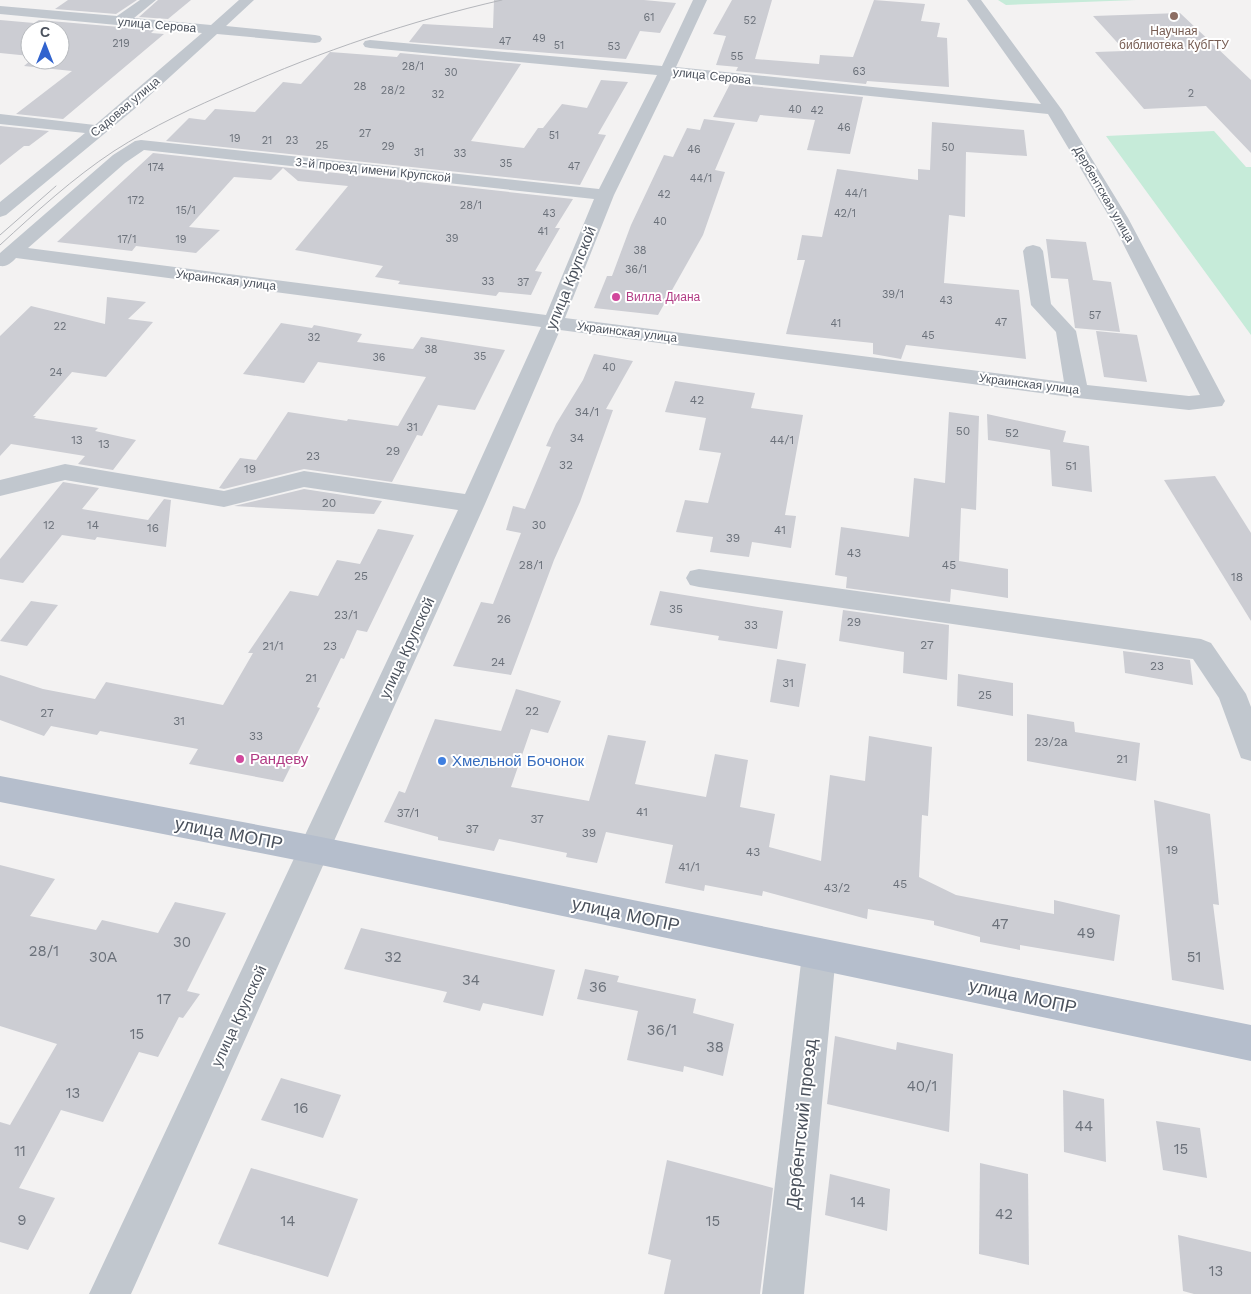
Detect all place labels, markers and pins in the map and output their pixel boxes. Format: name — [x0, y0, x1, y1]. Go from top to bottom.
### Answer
marker: Научная библиотека КубГТУ — [1168, 10, 1180, 22]
place label: Научная библиотека КубГТУ — [1119, 24, 1229, 52]
place label: Вилла Диана — [626, 290, 701, 304]
marker: Вилла Диана — [610, 291, 622, 303]
place label: Рандеву — [250, 750, 309, 768]
place label: Хмельной Бочонок — [452, 752, 584, 770]
marker: Рандеву — [234, 753, 246, 765]
marker: Хмельной Бочонок — [436, 755, 448, 767]

